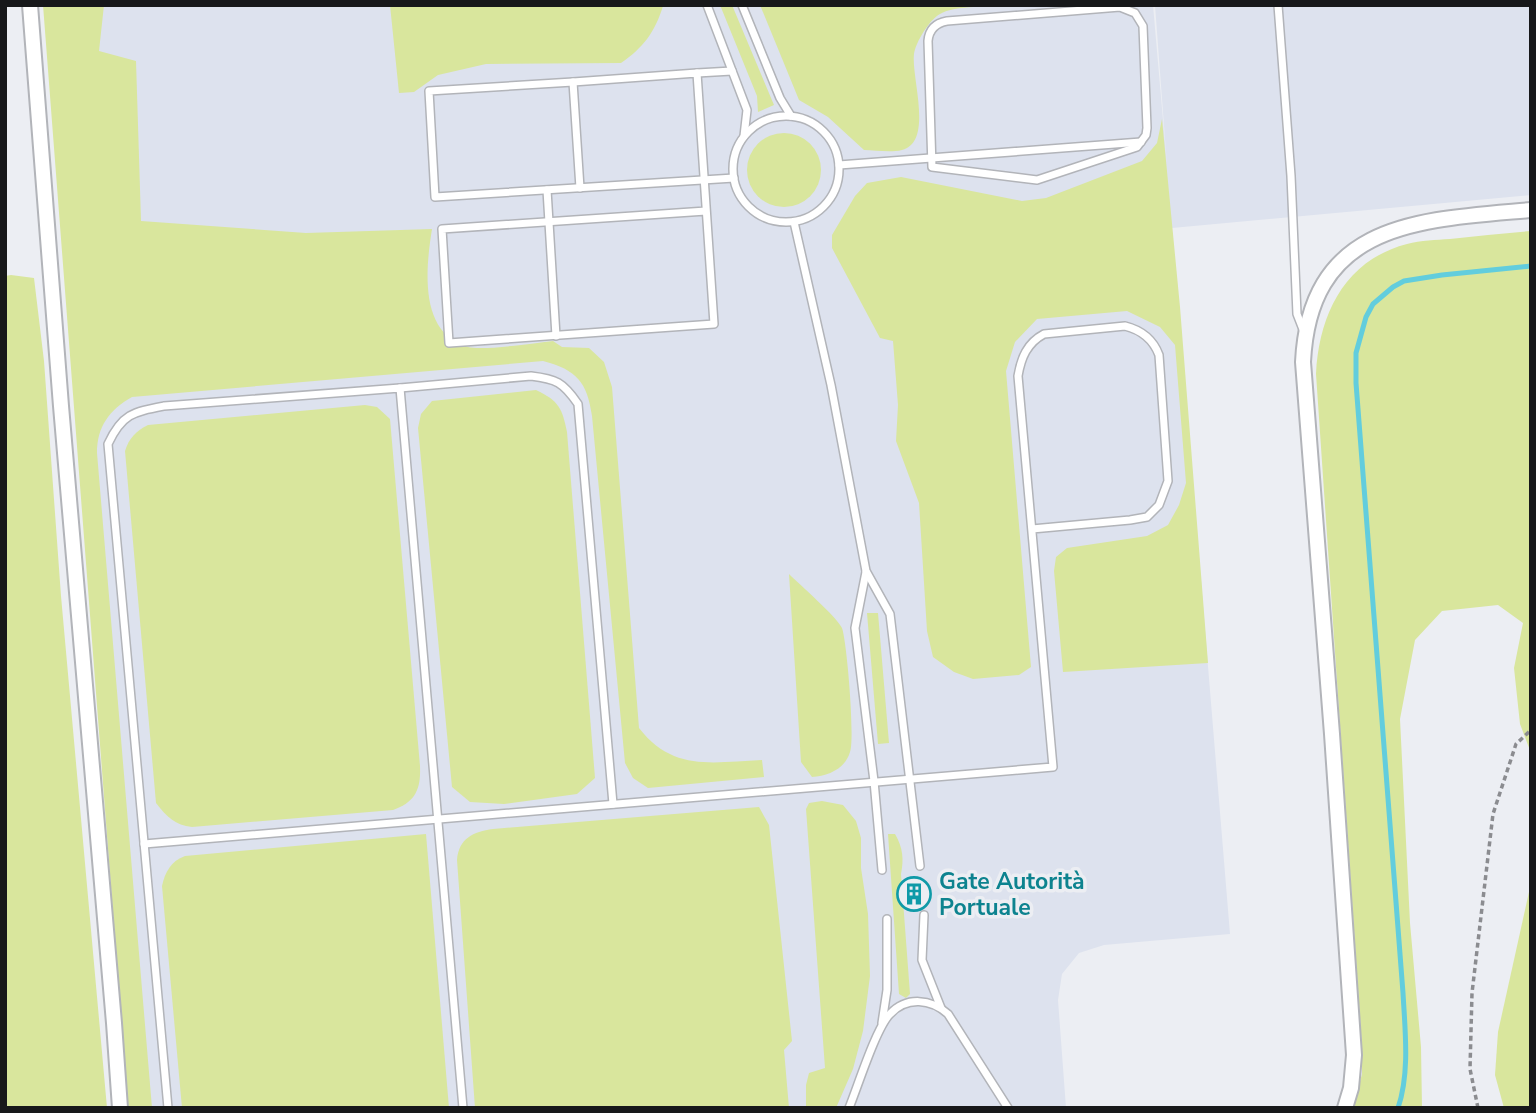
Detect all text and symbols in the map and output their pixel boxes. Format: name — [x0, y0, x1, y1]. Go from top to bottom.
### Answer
place label: Gate Autorità Portuale — [939, 866, 1085, 923]
building icon: Gate Autorità Portuale — [895, 875, 933, 913]

